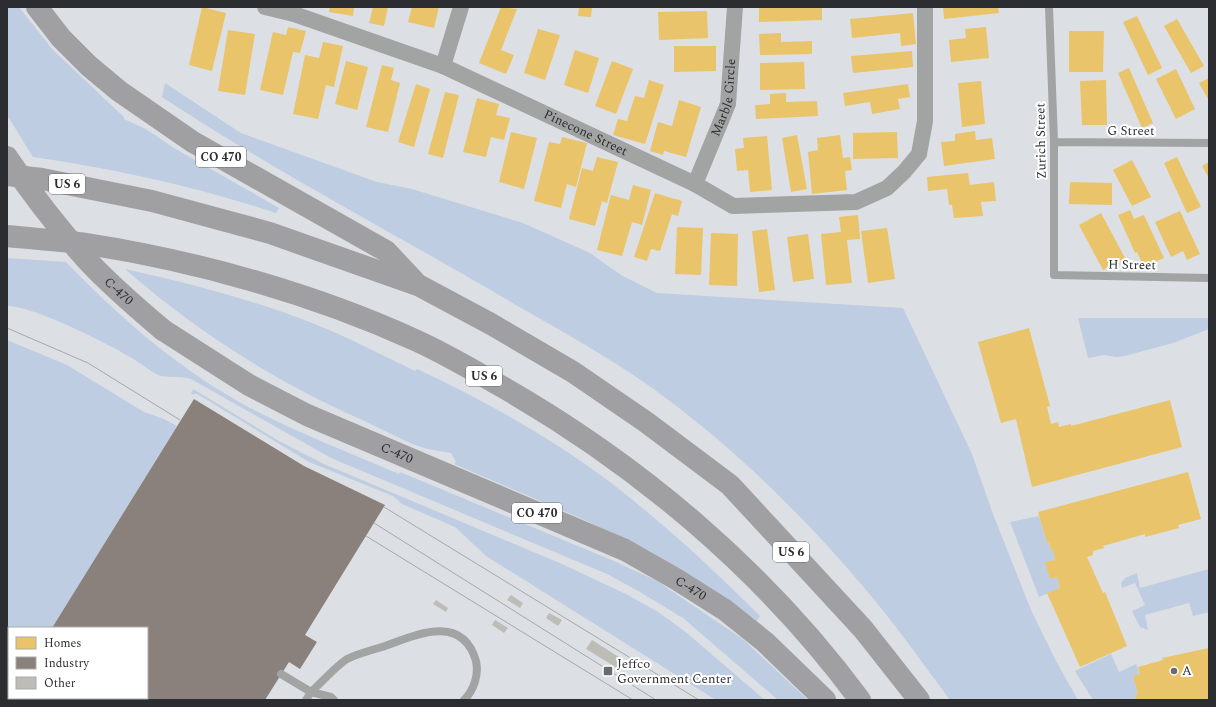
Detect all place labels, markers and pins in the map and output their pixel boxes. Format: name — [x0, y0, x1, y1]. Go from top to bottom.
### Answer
place label: Jeffco Government Center — [617, 654, 732, 689]
place label: A — [1182, 661, 1192, 681]
marker: Jeffco Government Center — [602, 665, 614, 677]
marker: A — [1169, 666, 1179, 676]

